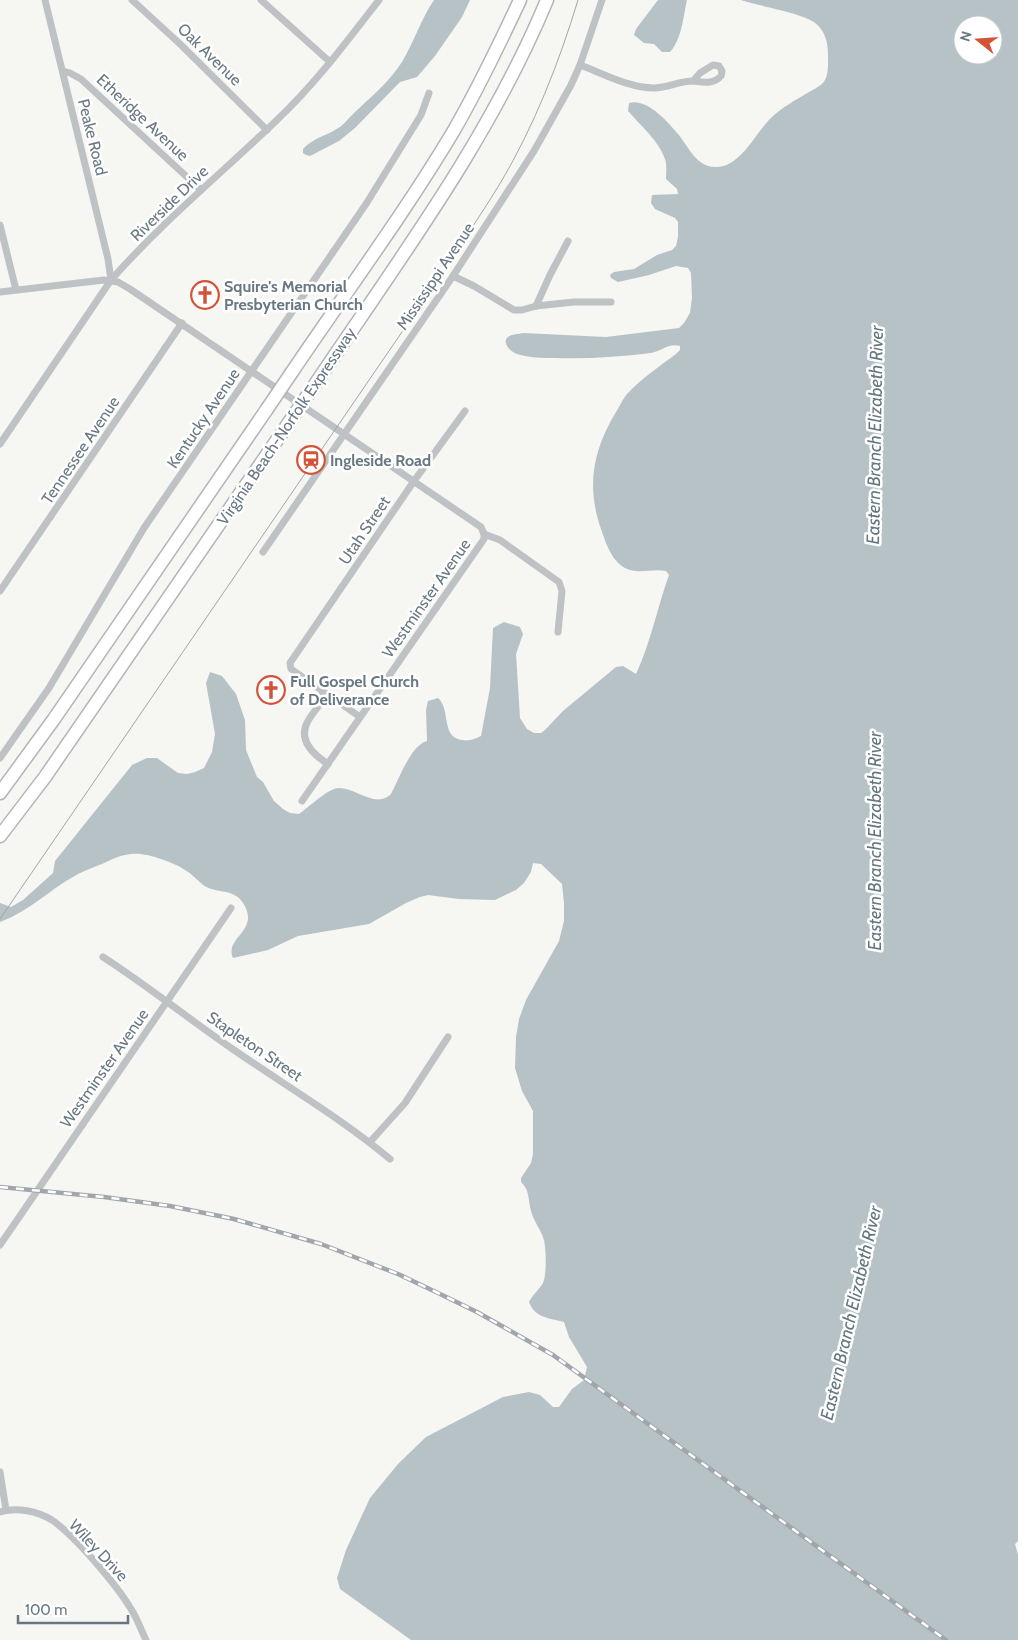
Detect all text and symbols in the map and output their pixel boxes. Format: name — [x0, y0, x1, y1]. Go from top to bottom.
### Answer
north arrow — [953, 15, 1003, 65]
street label: Oak Avenue — [174, 19, 246, 89]
text: N — [956, 29, 976, 44]
street label: Etheridge Avenue — [93, 70, 193, 165]
street label: Peake Road — [74, 97, 111, 177]
street label: Riverside Drive — [127, 162, 212, 245]
street label: Mississippi Avenue — [393, 219, 478, 333]
place label: Squire's Memorial Presbyterian Church — [224, 277, 363, 314]
church icon: Squire's Memorial Presbyterian Church — [190, 280, 220, 310]
street label: Virginia Beach-Norfolk Expressway — [213, 324, 360, 529]
water label: Eastern Branch Elizabeth River — [862, 324, 888, 545]
street label: Kentucky Avenue — [163, 365, 244, 472]
street label: Tennessee Avenue — [37, 393, 123, 508]
station icon: Ingleside Road — [296, 445, 326, 475]
place label: Ingleside Road — [330, 451, 431, 470]
street label: Utah Street — [335, 492, 394, 568]
street label: Westminster Avenue — [378, 535, 475, 661]
place label: Full Gospel Church of Deliverance — [290, 672, 419, 709]
church icon: Full Gospel Church of Deliverance — [256, 675, 286, 705]
water label: Eastern Branch Elizabeth River — [864, 730, 886, 951]
street label: Westminster Avenue — [56, 1005, 153, 1131]
street label: Stapleton Street — [203, 1008, 306, 1086]
water label: Eastern Branch Elizabeth River — [816, 1202, 887, 1422]
street label: Wiley Drive — [65, 1515, 132, 1585]
scale bar — [18, 1592, 128, 1624]
text: 100 m — [25, 1601, 67, 1619]

